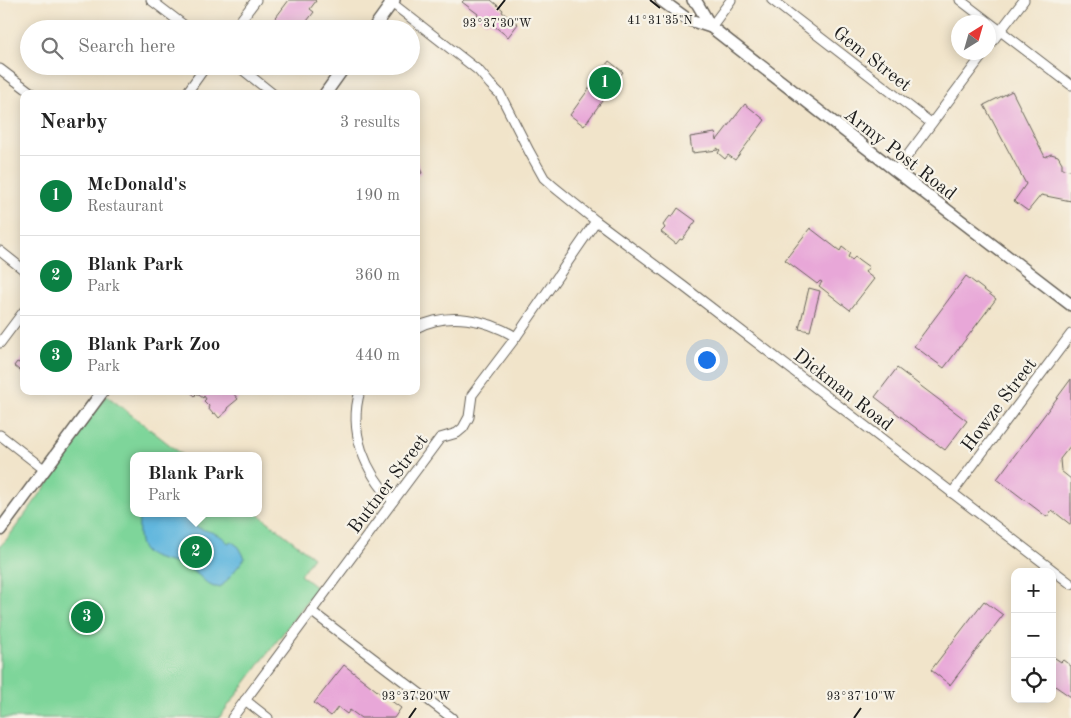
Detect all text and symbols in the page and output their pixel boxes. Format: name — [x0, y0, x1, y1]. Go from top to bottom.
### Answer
text: 41°31'35"N — [627, 14, 693, 27]
north arrow — [951, 15, 996, 60]
text: 93°37'30"W — [462, 18, 532, 30]
search box — [20, 20, 420, 75]
street label: Gem Street — [829, 24, 914, 96]
icon: search — [38, 34, 66, 62]
text: Search here — [78, 38, 175, 57]
pin: 1 — [589, 64, 621, 102]
street label: Army Post Road — [840, 105, 959, 205]
text: Nearby — [40, 112, 108, 133]
text: 3 results — [340, 115, 400, 131]
text: McDonald's — [87, 176, 186, 195]
text: 1 — [51, 188, 61, 204]
text: 190 m — [355, 188, 400, 204]
text: Restaurant — [87, 199, 164, 215]
text: Blank Park — [87, 256, 184, 275]
text: 2 — [51, 268, 61, 284]
text: 360 m — [355, 268, 400, 284]
text: Park — [87, 279, 120, 295]
text: Blank Park Zoo — [87, 336, 220, 355]
street label: Dickman Road — [789, 346, 896, 436]
your location — [694, 347, 720, 373]
text: 3 — [51, 348, 61, 364]
text: 440 m — [355, 348, 400, 364]
street label: Howze Street — [959, 355, 1041, 456]
text: Park — [87, 359, 120, 375]
street label: Buttner Street — [346, 431, 432, 538]
popup — [130, 452, 262, 517]
text: Blank Park — [148, 465, 244, 484]
text: Park — [148, 488, 181, 504]
pin: 2 — [180, 533, 212, 571]
map controls — [1011, 568, 1056, 703]
button: + — [1011, 568, 1056, 613]
pin: 3 — [71, 598, 103, 636]
button: − — [1011, 613, 1056, 658]
button: locate — [1011, 658, 1056, 703]
text: 93°37'20"W — [381, 691, 451, 703]
text: 93°37'10"W — [826, 691, 896, 703]

